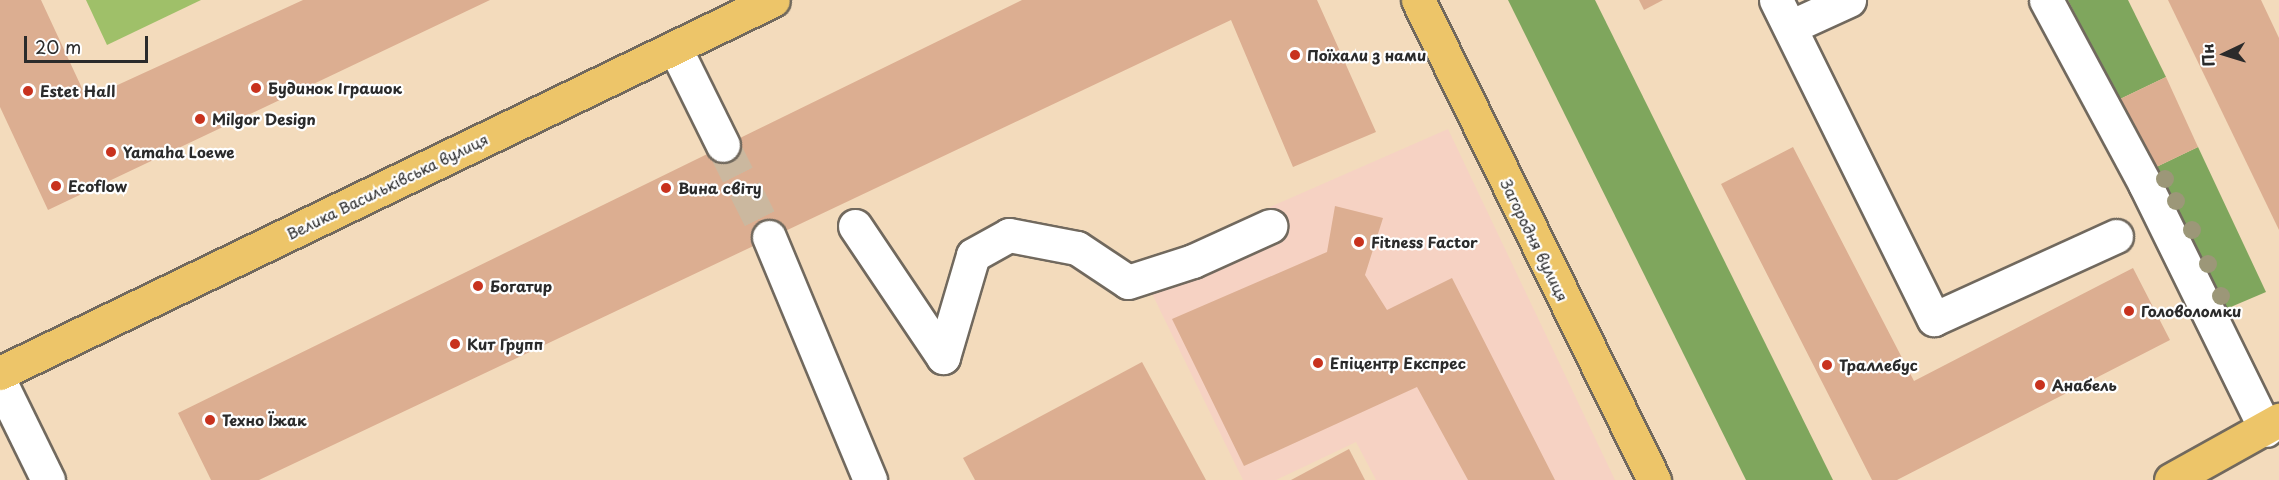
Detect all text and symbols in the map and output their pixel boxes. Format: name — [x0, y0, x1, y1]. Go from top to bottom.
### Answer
scale bar — [27, 24, 152, 62]
north arrow — [2195, 24, 2255, 84]
text: 20 m — [35, 33, 81, 60]
text: Пн — [2194, 43, 2220, 68]
place label: Поїхали з нами — [1307, 46, 1427, 64]
marker: Поїхали з нами — [1288, 48, 1302, 62]
place label: Будинок Iграшок — [268, 79, 402, 97]
marker: Будинок Iграшок — [249, 81, 263, 95]
place label: Estet Hall — [40, 82, 115, 100]
marker: Estet Hall — [21, 84, 35, 98]
place label: Milgor Design — [212, 110, 316, 128]
marker: Milgor Design — [193, 112, 207, 126]
street label: Велика Васильківська вулиця — [283, 129, 491, 243]
place label: Yamaha Loewe — [123, 143, 235, 161]
marker: Yamaha Loewe — [104, 145, 118, 159]
street label: Загородня вулиця — [1498, 176, 1572, 304]
place label: Ecoflow — [68, 177, 127, 195]
marker: Ecoflow — [49, 179, 63, 193]
place label: Вина світу — [678, 179, 762, 197]
marker: Вина світу — [659, 181, 673, 195]
place label: Fitness Factor — [1371, 233, 1478, 251]
marker: Fitness Factor — [1352, 235, 1366, 249]
place label: Богатир — [490, 277, 552, 295]
marker: Богатир — [471, 279, 485, 293]
place label: Головоломки — [2141, 302, 2241, 320]
marker: Головоломки — [2122, 304, 2136, 318]
place label: Кит Групп — [467, 335, 544, 353]
marker: Кит Групп — [448, 337, 462, 351]
place label: Епіцентр Експрес — [1330, 354, 1467, 372]
marker: Епіцентр Експрес — [1311, 356, 1325, 370]
place label: Траллебус — [1839, 356, 1918, 374]
marker: Траллебус — [1820, 358, 1834, 372]
place label: Анабель — [2052, 376, 2117, 394]
marker: Анабель — [2033, 378, 2047, 392]
place label: Техно Їжак — [222, 411, 307, 429]
marker: Техно Їжак — [203, 413, 217, 427]

